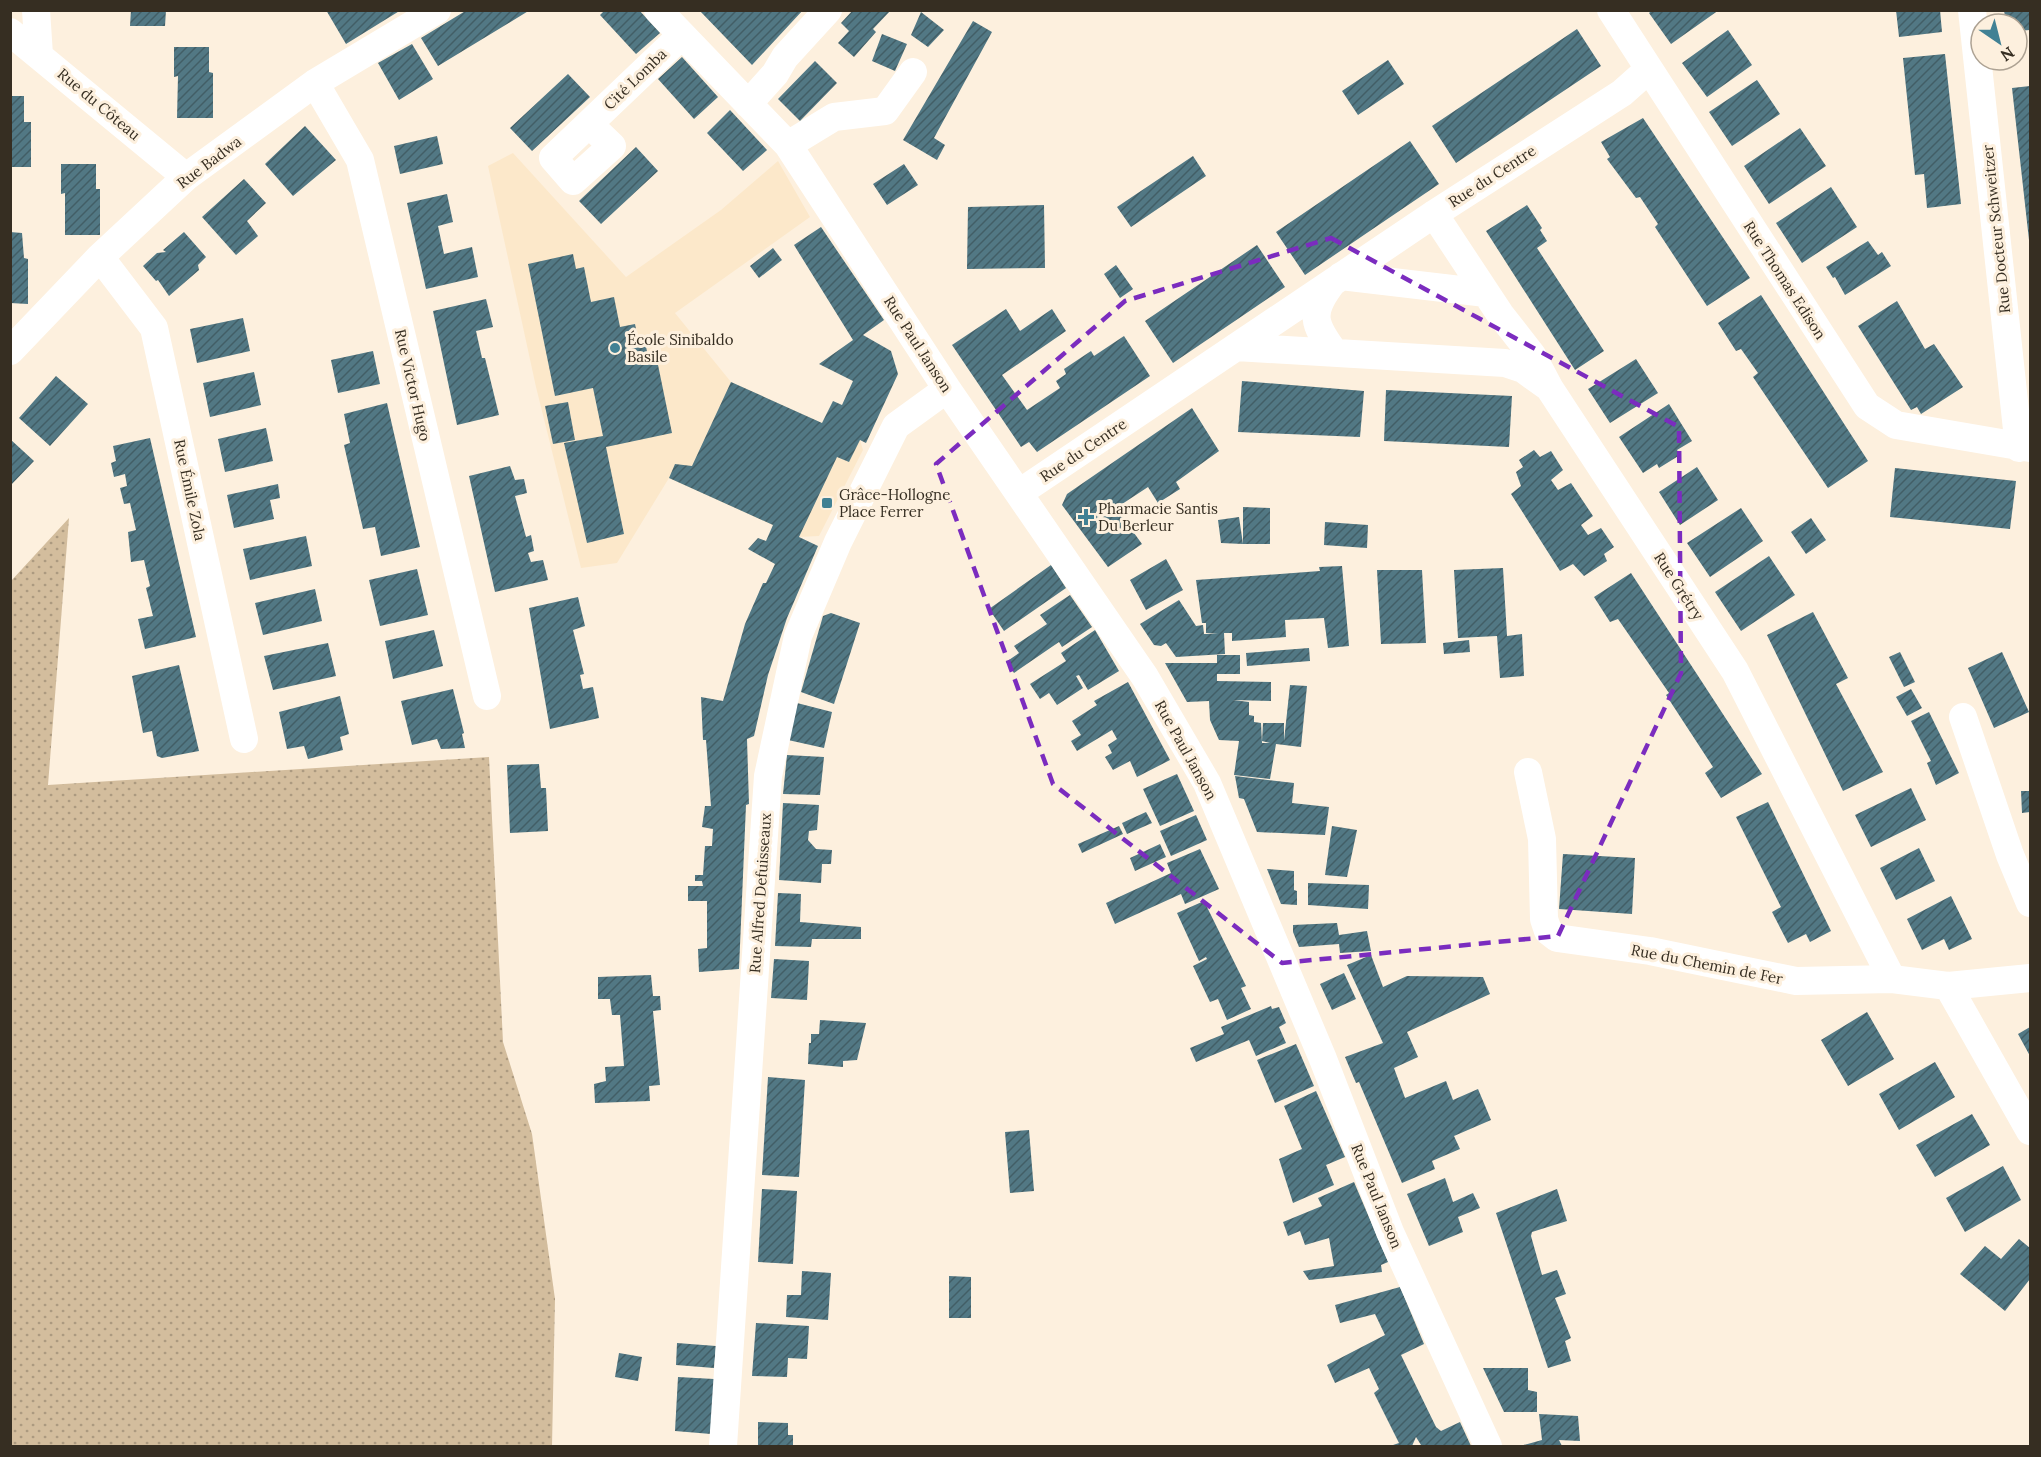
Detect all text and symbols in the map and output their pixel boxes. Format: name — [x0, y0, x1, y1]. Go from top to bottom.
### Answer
north arrow — [1969, 12, 2029, 72]
text: N — [1997, 43, 2018, 66]
street label: Cité Lomba — [600, 44, 671, 114]
street label: Rue du Côteau — [54, 64, 144, 144]
street label: Rue Badwa — [173, 131, 245, 192]
street label: Rue du Centre — [1445, 141, 1539, 211]
street label: Rue Docteur Schweitzer — [1978, 143, 2014, 314]
street label: Rue Thomas Edison — [1740, 217, 1830, 343]
street label: Rue Paul Janson — [880, 292, 956, 396]
street label: Rue Victor Hugo — [391, 327, 435, 443]
place label: École Sinibaldo Basile — [627, 330, 734, 366]
marker: École Sinibaldo Basile — [608, 341, 622, 355]
street label: Rue du Centre — [1036, 414, 1130, 486]
street label: Rue Émile Zola — [170, 437, 210, 543]
place label: Grâce-Hollogne Place Ferrer — [839, 485, 950, 521]
marker: Grâce-Hollogne Place Ferrer — [820, 496, 834, 510]
place label: Pharmacie Santis Du Berleur — [1098, 499, 1218, 535]
marker: Pharmacie Santis Du Berleur — [1079, 510, 1093, 524]
street label: Rue Grétry — [1650, 549, 1708, 623]
street label: Rue Paul Janson — [1151, 697, 1221, 803]
street label: Rue Alfred Defuisseaux — [745, 812, 775, 974]
street label: Rue du Chemin de Fer — [1629, 940, 1785, 988]
street label: Rue Paul Janson — [1347, 1141, 1407, 1251]

